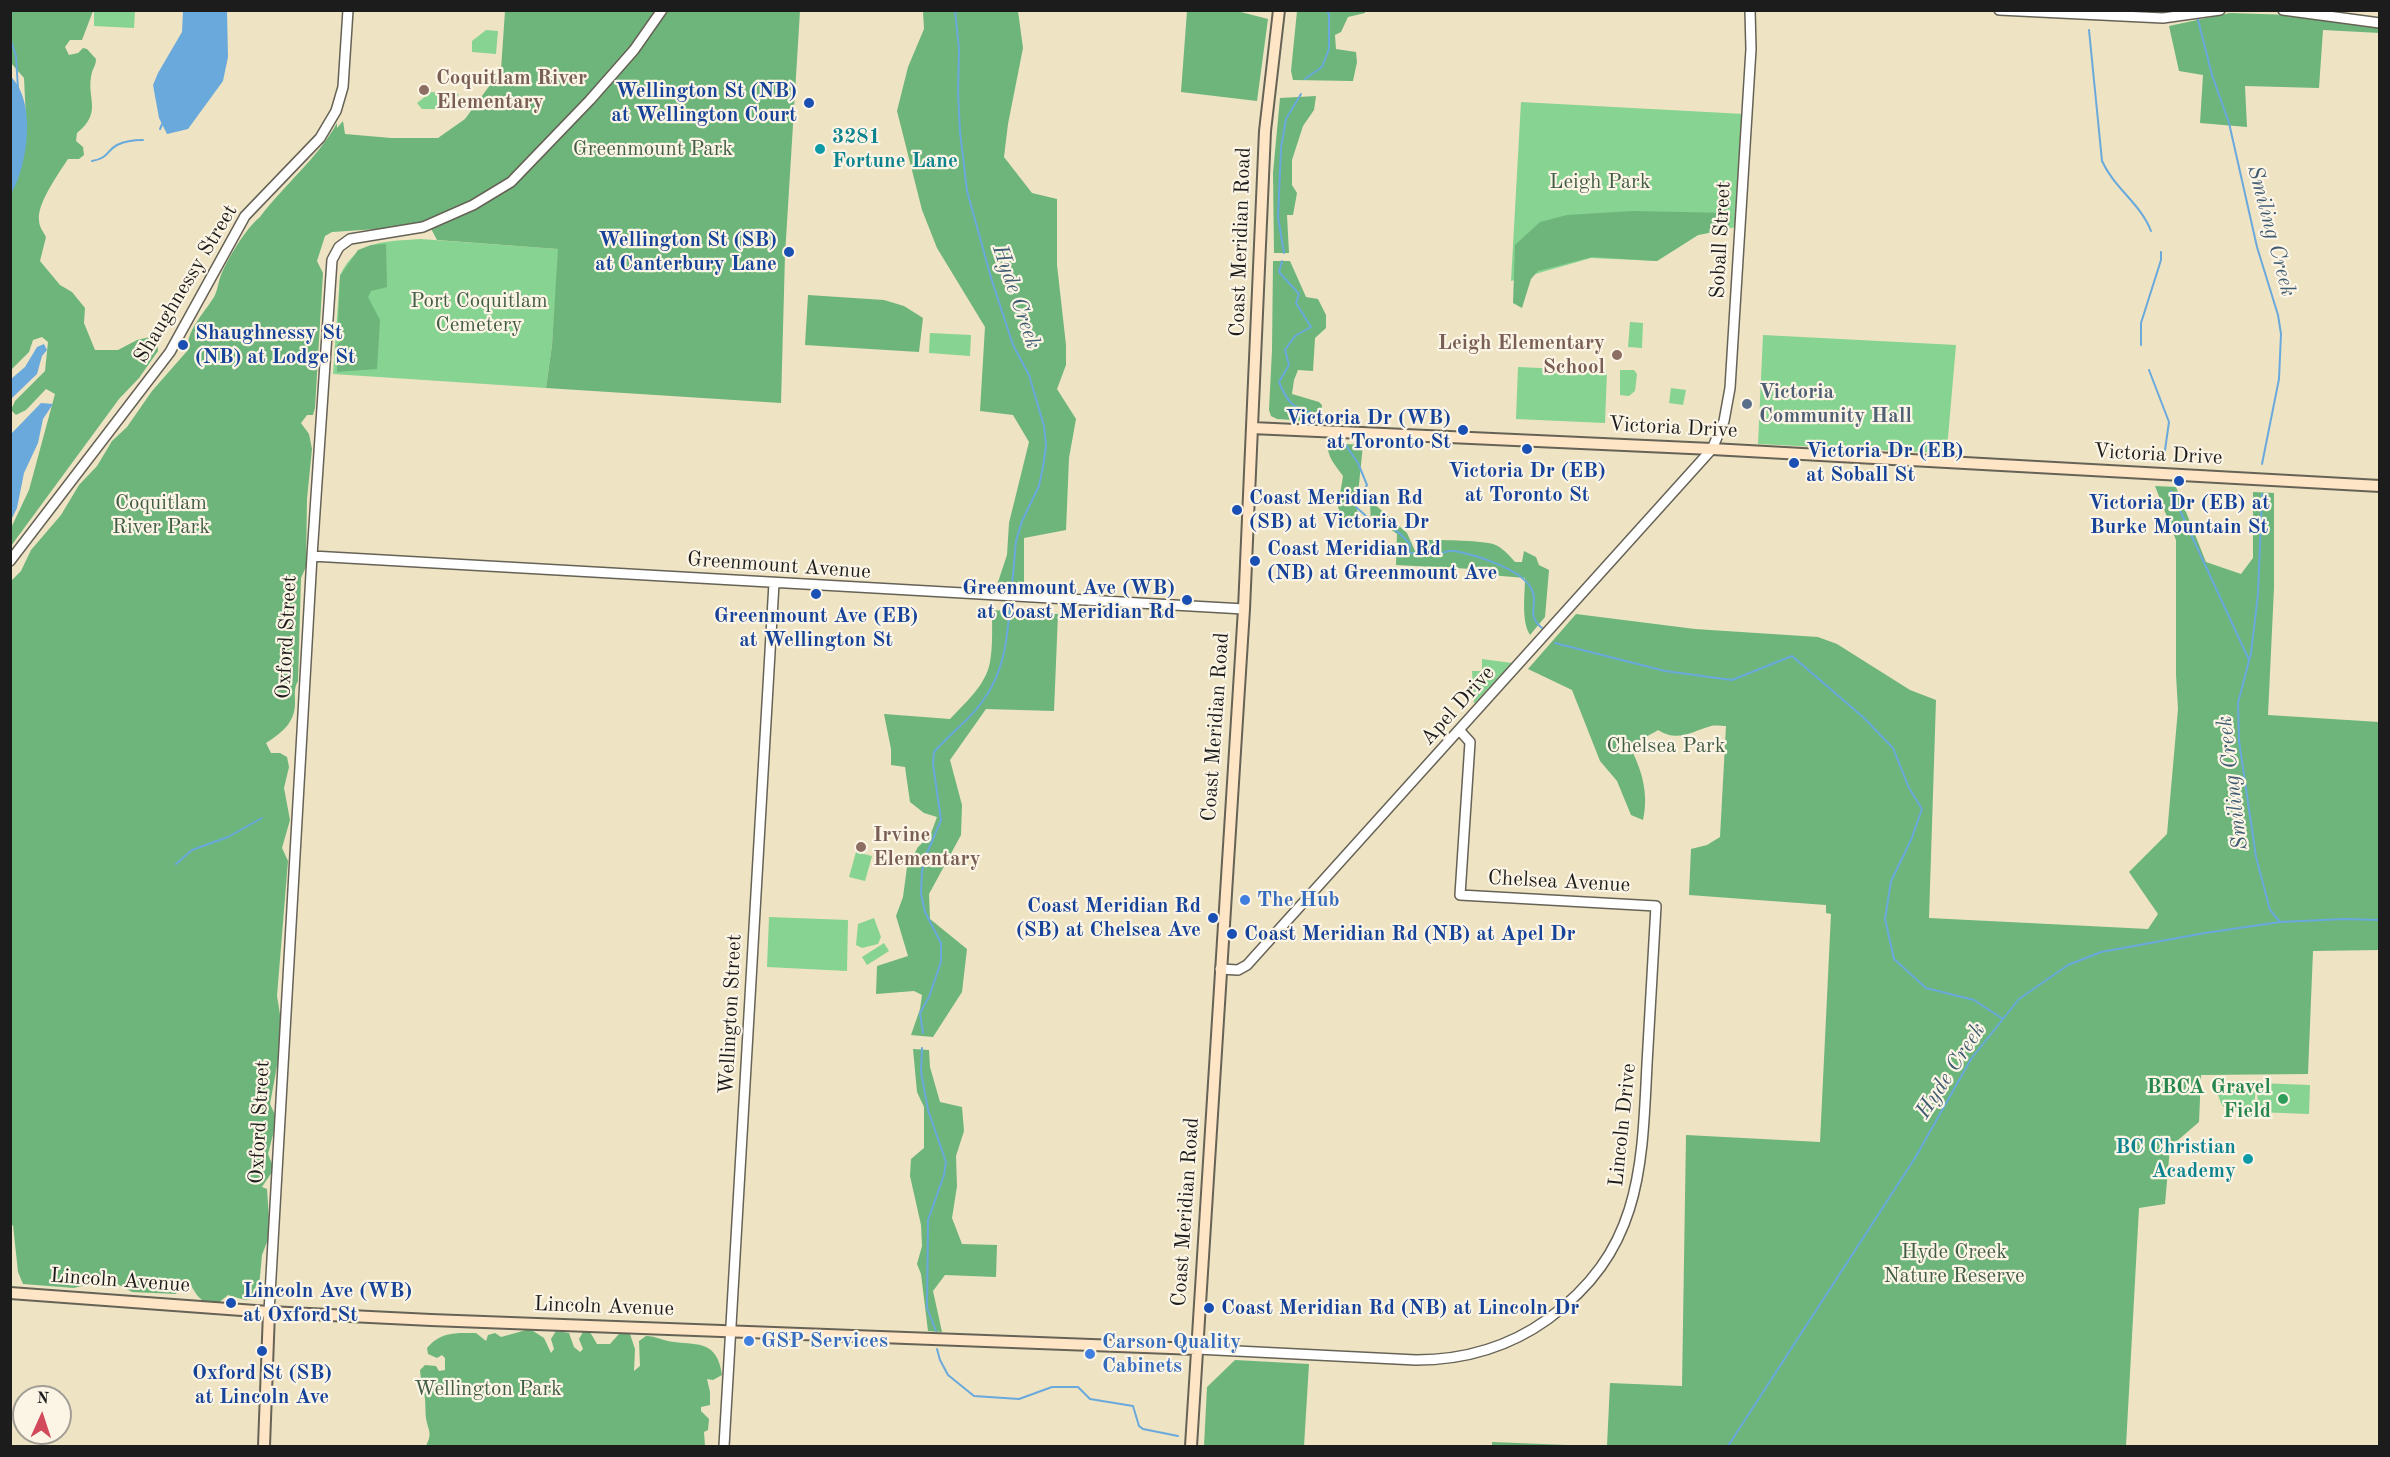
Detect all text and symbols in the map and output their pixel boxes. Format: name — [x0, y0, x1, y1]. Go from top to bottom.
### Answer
place label: Coquitlam River Elementary — [436, 65, 587, 115]
place label: Wellington St (NB) at Wellington Court — [611, 78, 797, 128]
marker: Coquitlam River Elementary — [417, 83, 431, 97]
marker: Wellington St (NB) at Wellington Court — [802, 96, 816, 110]
place label: 3281 Fortune Lane — [832, 124, 958, 174]
park label: Greenmount Park — [573, 136, 733, 162]
marker: 3281 Fortune Lane — [813, 142, 827, 156]
street label: Coast Meridian Road — [1225, 147, 1257, 337]
water label: Smiling Creek — [2241, 162, 2301, 300]
park label: Leigh Park — [1549, 169, 1651, 195]
street label: Soball Street — [1705, 181, 1737, 299]
street label: Shaughnessy Street — [129, 200, 243, 368]
place label: Wellington St (SB) at Canterbury Lane — [595, 227, 777, 277]
water label: Hyde Creek — [986, 241, 1046, 353]
marker: Wellington St (SB) at Canterbury Lane — [782, 245, 796, 259]
park label: Port Coquitlam Cemetery — [410, 288, 548, 338]
place label: Shaughnessy St (NB) at Lodge St — [195, 320, 356, 370]
place label: Leigh Elementary School — [1438, 330, 1605, 380]
marker: Shaughnessy St (NB) at Lodge St — [176, 338, 190, 352]
marker: Leigh Elementary School — [1610, 348, 1624, 362]
place label: Victoria Community Hall — [1759, 379, 1912, 429]
marker: Victoria Community Hall — [1740, 397, 1754, 411]
place label: Victoria Dr (WB) at Toronto St — [1285, 405, 1451, 455]
street label: Victoria Drive — [1608, 412, 1738, 444]
marker: Victoria Dr (WB) at Toronto St — [1456, 423, 1470, 437]
place label: Victoria Dr (EB) at Soball St — [1806, 438, 1963, 488]
street label: Victoria Drive — [2093, 439, 2223, 471]
marker: Victoria Dr (EB) at Toronto St — [1520, 442, 1534, 456]
marker: Victoria Dr (EB) at Soball St — [1787, 456, 1801, 470]
place label: Victoria Dr (EB) at Toronto St — [1448, 458, 1606, 508]
marker: Victoria Dr (EB) at Burke Mountain St — [2172, 474, 2186, 488]
place label: Coast Meridian Rd (SB) at Victoria Dr — [1249, 485, 1429, 535]
park label: Coquitlam River Park — [112, 490, 210, 540]
place label: Victoria Dr (EB) at Burke Mountain St — [2088, 490, 2270, 540]
marker: Coast Meridian Rd (SB) at Victoria Dr — [1230, 503, 1244, 517]
place label: Coast Meridian Rd (NB) at Greenmount Ave — [1267, 536, 1497, 586]
street label: Greenmount Avenue — [686, 547, 872, 585]
marker: Coast Meridian Rd (NB) at Greenmount Ave — [1248, 554, 1262, 568]
street label: Oxford Street — [271, 574, 303, 700]
place label: Greenmount Ave (WB) at Coast Meridian Rd — [962, 575, 1175, 625]
marker: Greenmount Ave (EB) at Wellington St — [809, 587, 823, 601]
marker: Greenmount Ave (WB) at Coast Meridian Rd — [1180, 593, 1194, 607]
place label: Greenmount Ave (EB) at Wellington St — [714, 603, 918, 653]
street label: Coast Meridian Road — [1197, 631, 1235, 823]
street label: Apel Drive — [1416, 661, 1500, 751]
water label: Smiling Creek — [2212, 715, 2254, 851]
park label: Chelsea Park — [1606, 733, 1726, 759]
place label: Irvine Elementary — [873, 822, 981, 872]
marker: Irvine Elementary — [854, 840, 868, 854]
street label: Chelsea Avenue — [1487, 866, 1631, 898]
place label: The Hub — [1257, 887, 1340, 913]
place label: Coast Meridian Rd (SB) at Chelsea Ave — [1016, 893, 1201, 943]
marker: The Hub — [1238, 893, 1252, 907]
marker: Coast Meridian Rd (SB) at Chelsea Ave — [1206, 911, 1220, 925]
place label: Coast Meridian Rd (NB) at Apel Dr — [1244, 921, 1576, 947]
marker: Coast Meridian Rd (NB) at Apel Dr — [1225, 927, 1239, 941]
street label: Wellington Street — [714, 933, 748, 1095]
water label: Hyde Creek — [1910, 1018, 1992, 1124]
street label: Oxford Street — [244, 1059, 276, 1185]
street label: Lincoln Drive — [1604, 1062, 1642, 1188]
place label: BBCA Gravel Field — [2147, 1074, 2271, 1124]
marker: BBCA Gravel Field — [2276, 1092, 2290, 1106]
street label: Coast Meridian Road — [1167, 1116, 1205, 1308]
place label: BC Christian Academy — [2115, 1134, 2236, 1184]
marker: BC Christian Academy — [2241, 1152, 2255, 1166]
park label: Hyde Creek Nature Reserve — [1883, 1239, 2025, 1289]
street label: Lincoln Avenue — [49, 1264, 191, 1298]
place label: Lincoln Ave (WB) at Oxford St — [243, 1278, 412, 1328]
street label: Lincoln Avenue — [533, 1292, 675, 1322]
place label: Coast Meridian Rd (NB) at Lincoln Dr — [1221, 1295, 1579, 1321]
marker: Lincoln Ave (WB) at Oxford St — [224, 1296, 238, 1310]
marker: Coast Meridian Rd (NB) at Lincoln Dr — [1202, 1301, 1216, 1315]
place label: GSP Services — [761, 1328, 888, 1354]
place label: Carson Quality Cabinets — [1102, 1329, 1241, 1379]
marker: GSP Services — [742, 1334, 756, 1348]
marker: Oxford St (SB) at Lincoln Ave — [255, 1344, 269, 1358]
marker: Carson Quality Cabinets — [1083, 1347, 1097, 1361]
place label: Oxford St (SB) at Lincoln Ave — [192, 1360, 332, 1410]
park label: Wellington Park — [414, 1376, 562, 1402]
north arrow — [12, 1385, 72, 1445]
text: N — [36, 1391, 49, 1407]

